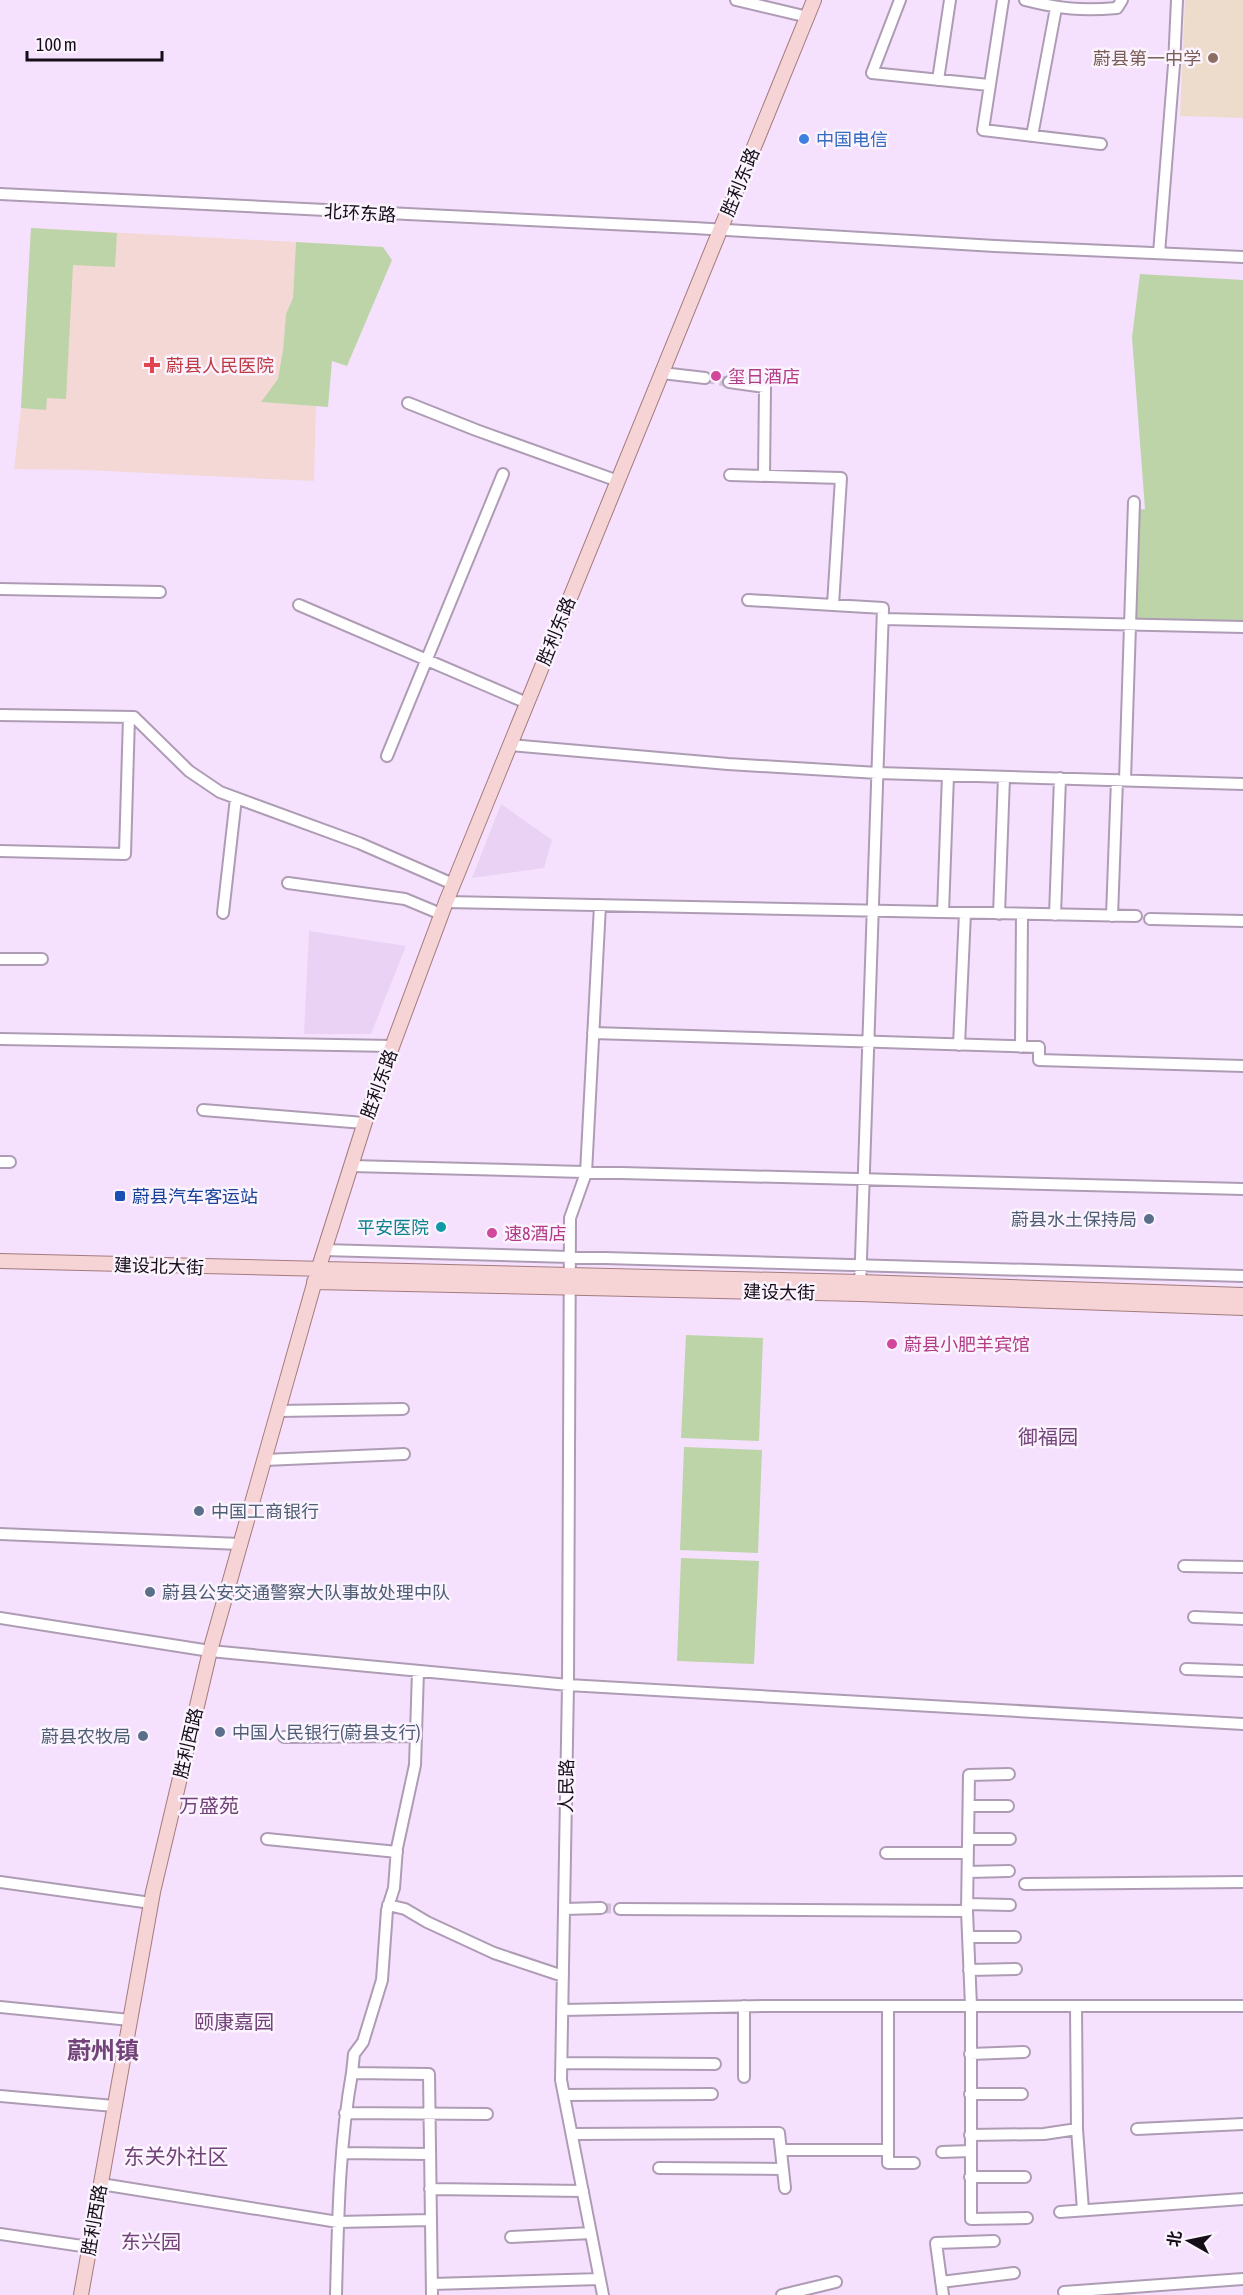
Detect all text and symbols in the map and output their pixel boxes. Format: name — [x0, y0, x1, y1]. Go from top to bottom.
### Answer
scale bar — [27, 24, 162, 62]
text: 100 m — [36, 34, 77, 55]
place label: 蔚县第一中学 — [1093, 48, 1201, 69]
marker: 蔚县第一中学 — [1206, 51, 1220, 65]
place label: 中国电信 — [816, 129, 888, 150]
marker: 中国电信 — [797, 132, 811, 146]
street label: 胜利东路 — [717, 145, 763, 219]
street label: 北环东路 — [323, 201, 397, 225]
place label: 蔚县人民医院 — [166, 355, 274, 376]
marker: 蔚县人民医院 — [143, 356, 161, 374]
place label: 玺日酒店 — [728, 366, 800, 387]
marker: 玺日酒店 — [709, 369, 723, 383]
street label: 胜利东路 — [533, 594, 579, 668]
street label: 胜利东路 — [357, 1047, 401, 1121]
place label: 蔚县汽车客运站 — [132, 1186, 258, 1207]
marker: 蔚县汽车客运站 — [113, 1189, 127, 1203]
place label: 蔚县水土保持局 — [1011, 1209, 1137, 1230]
marker: 蔚县水土保持局 — [1142, 1212, 1156, 1226]
place label: 平安医院 — [357, 1217, 429, 1238]
marker: 平安医院 — [434, 1220, 448, 1234]
place label: 速8酒店 — [504, 1223, 566, 1244]
marker: 速8酒店 — [485, 1226, 499, 1240]
street label: 建设北大街 — [114, 1254, 204, 1278]
street label: 建设大街 — [743, 1281, 815, 1303]
place label: 蔚县小肥羊宾馆 — [904, 1334, 1030, 1355]
marker: 蔚县小肥羊宾馆 — [885, 1337, 899, 1351]
district label: 御福园 — [1018, 1425, 1078, 1448]
place label: 中国工商银行 — [211, 1501, 319, 1522]
marker: 中国工商银行 — [192, 1504, 206, 1518]
place label: 蔚县公安交通警察大队事故处理中队 — [162, 1582, 450, 1603]
marker: 蔚县公安交通警察大队事故处理中队 — [143, 1585, 157, 1599]
street label: 胜利西路 — [170, 1706, 206, 1780]
place label: 中国人民银行(蔚县支行) — [232, 1722, 421, 1743]
marker: 中国人民银行(蔚县支行) — [213, 1725, 227, 1739]
place label: 蔚县农牧局 — [41, 1726, 131, 1747]
marker: 蔚县农牧局 — [136, 1729, 150, 1743]
street label: 人民路 — [555, 1759, 577, 1813]
district label: 万盛苑 — [179, 1794, 239, 1817]
district label: 颐康嘉园 — [194, 2010, 274, 2033]
district label: 蔚州镇 — [67, 2037, 139, 2064]
district label: 东关外社区 — [124, 2144, 229, 2168]
street label: 胜利西路 — [77, 2183, 111, 2257]
north arrow — [1159, 2211, 1219, 2271]
text: 北 — [1164, 2229, 1184, 2248]
district label: 东兴园 — [121, 2230, 181, 2253]

